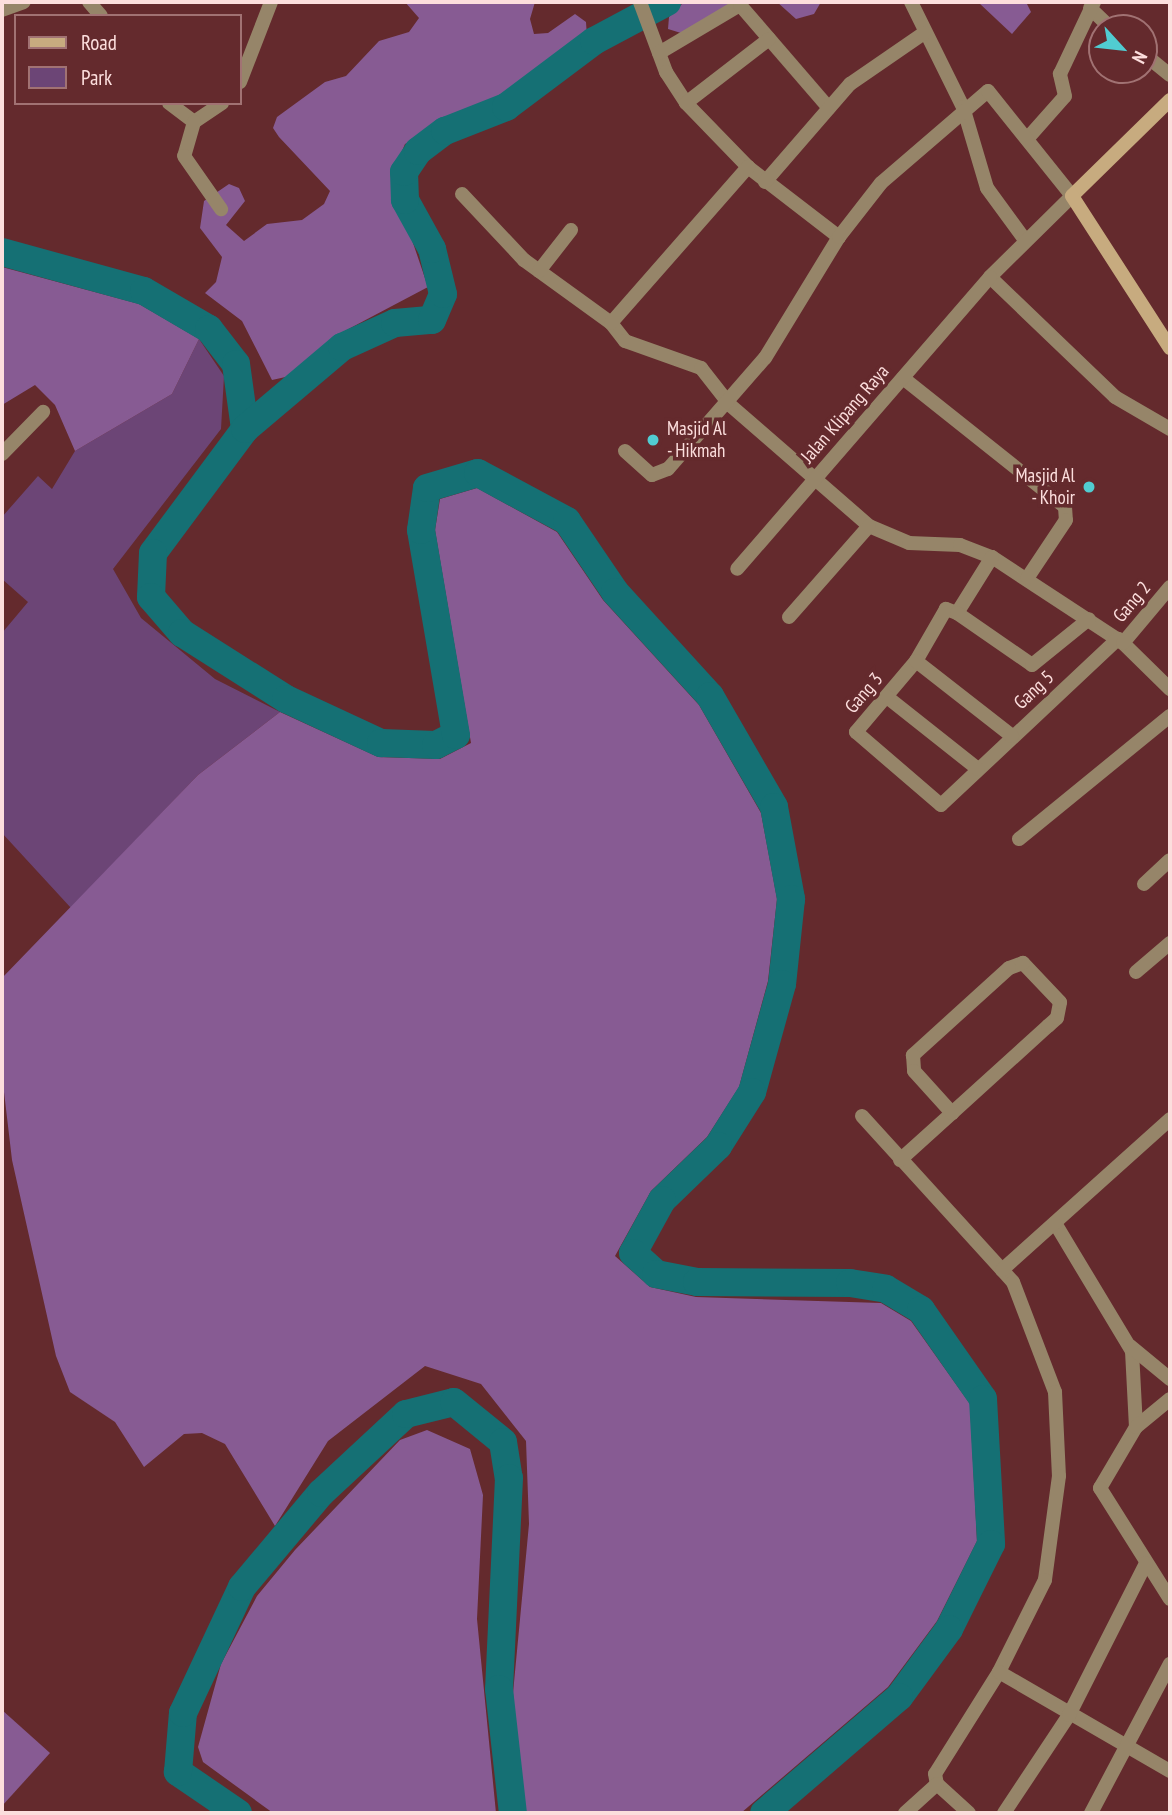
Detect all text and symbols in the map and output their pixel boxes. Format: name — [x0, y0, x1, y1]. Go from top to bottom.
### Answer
legend — [14, 14, 242, 105]
north arrow — [1088, 14, 1158, 84]
text: Road — [81, 29, 117, 56]
text: N — [1127, 48, 1153, 68]
text: Park — [81, 64, 112, 91]
street label: Jalan Klipang Raya — [796, 360, 894, 468]
place label: Masjid Al - Hikmah — [667, 418, 727, 462]
marker: Masjid Al - Hikmah — [645, 432, 661, 448]
place label: Masjid Al - Khoir — [1015, 465, 1075, 509]
marker: Masjid Al - Khoir — [1081, 479, 1097, 495]
street label: Gang 2 — [1108, 577, 1156, 627]
street label: Gang 5 — [1009, 666, 1059, 714]
street label: Gang 3 — [840, 668, 888, 718]

